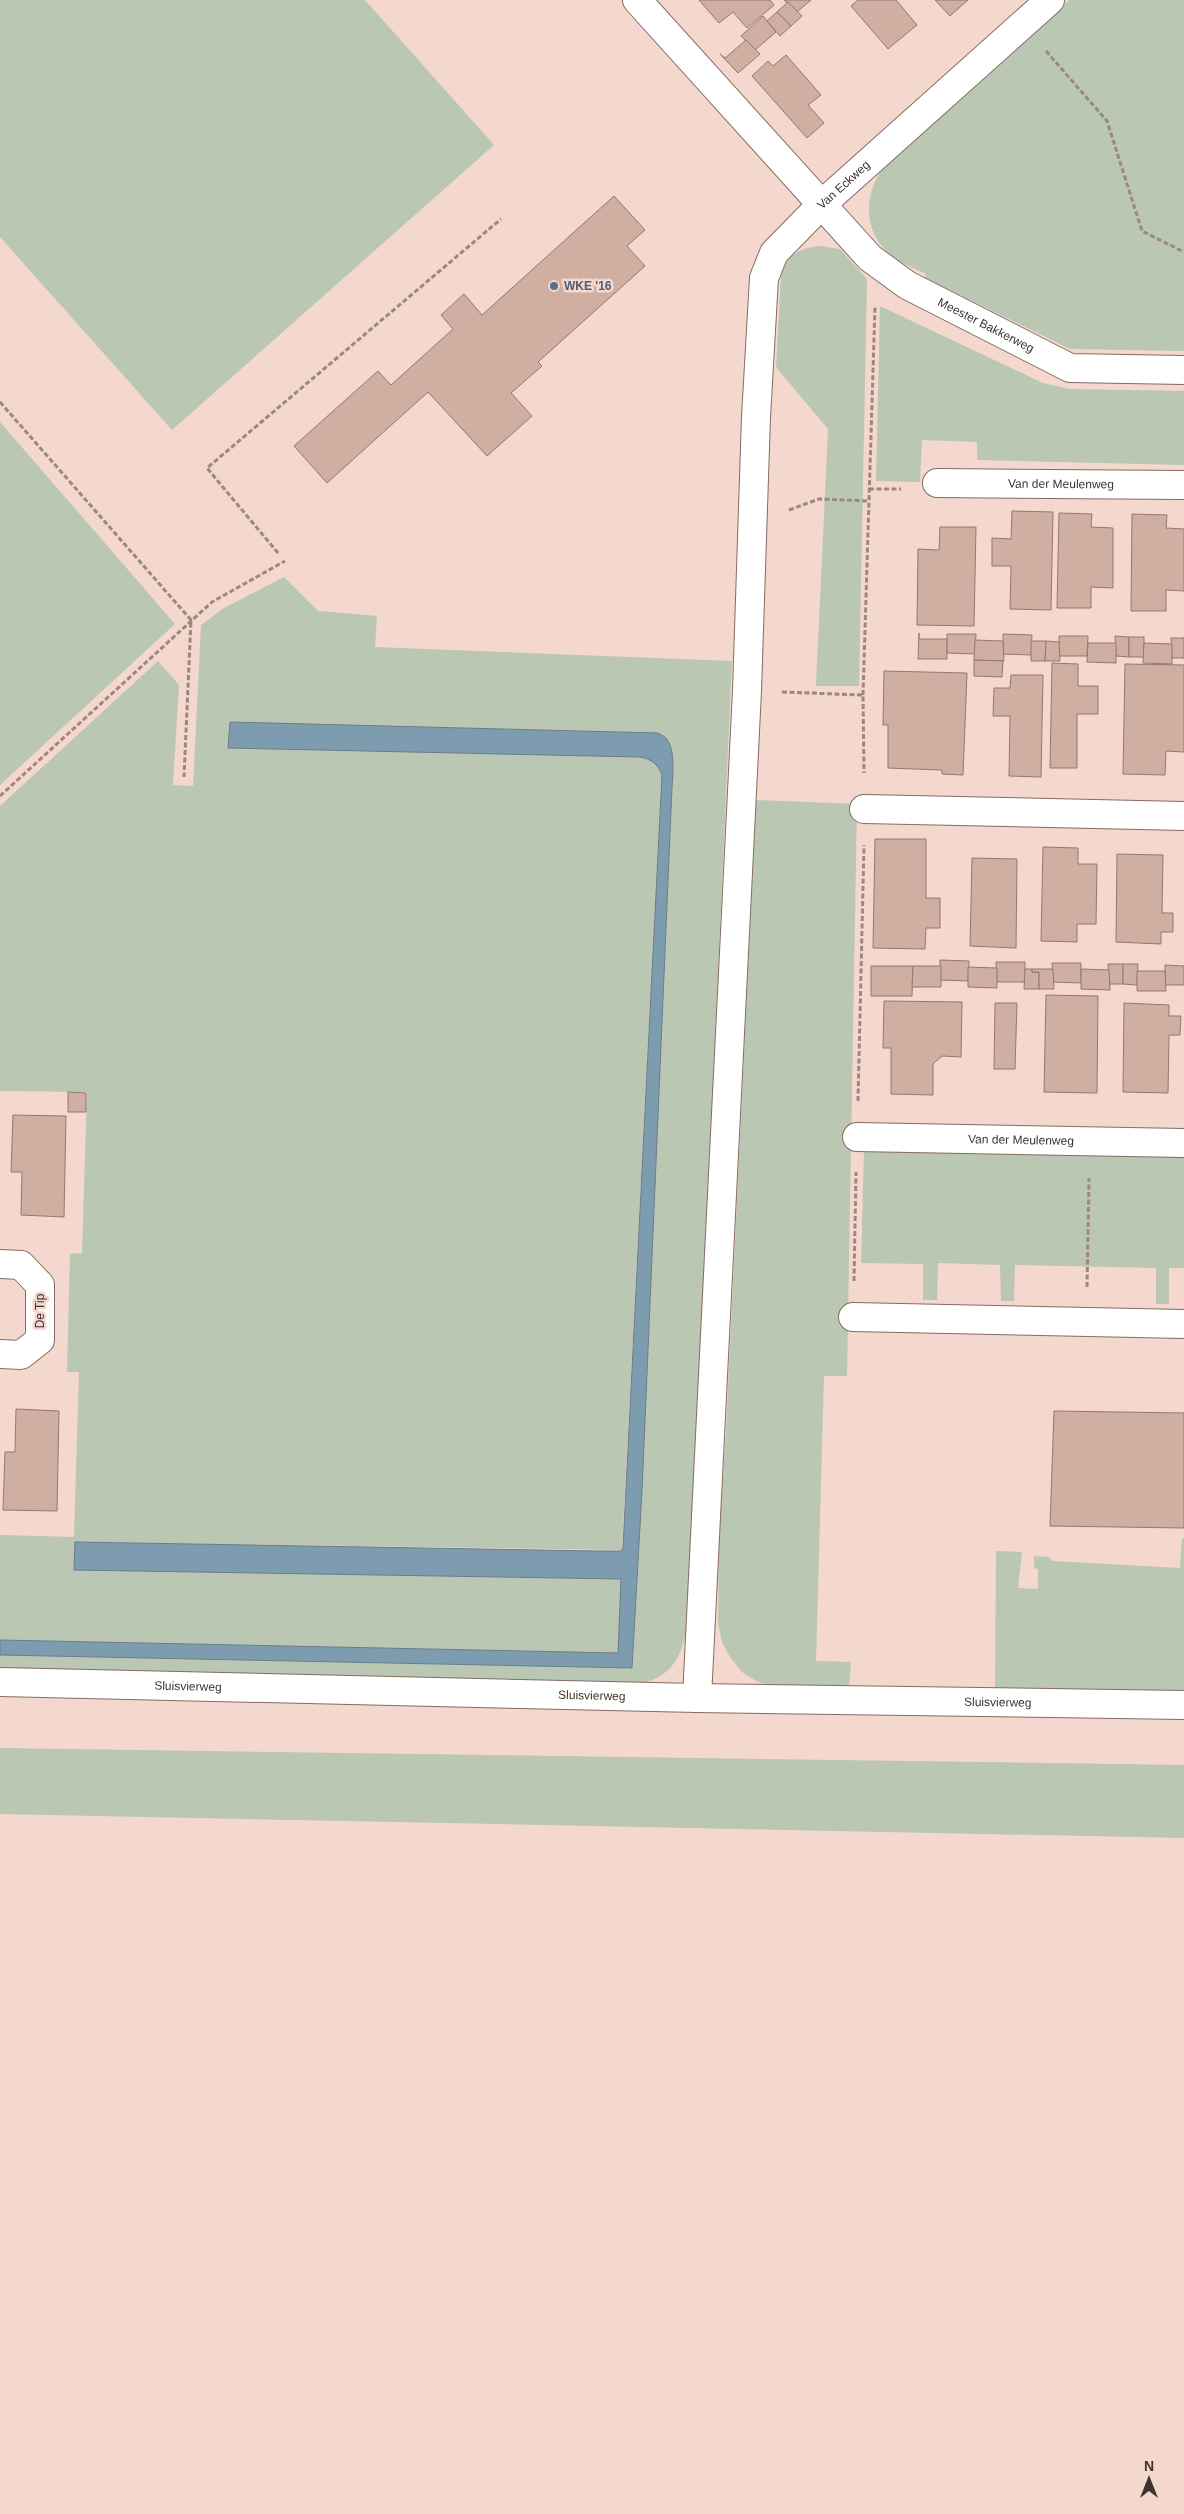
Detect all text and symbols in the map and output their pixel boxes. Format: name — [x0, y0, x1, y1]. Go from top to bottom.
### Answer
street label: Van Eckweg — [814, 158, 873, 212]
place label: WKE '16 — [564, 279, 612, 293]
marker: WKE '16 — [548, 280, 560, 292]
street label: Meester Bakkerweg — [935, 295, 1036, 356]
street label: Van der Meulenweg — [1008, 477, 1114, 491]
street label: Van der Meulenweg — [968, 1132, 1074, 1148]
street label: De Tip — [33, 1293, 47, 1328]
street label: Sluisvierweg — [154, 1679, 222, 1694]
street label: Sluisvierweg — [558, 1688, 626, 1703]
street label: Sluisvierweg — [964, 1695, 1032, 1710]
north arrow — [1124, 2454, 1174, 2504]
text: N — [1144, 2458, 1154, 2474]

